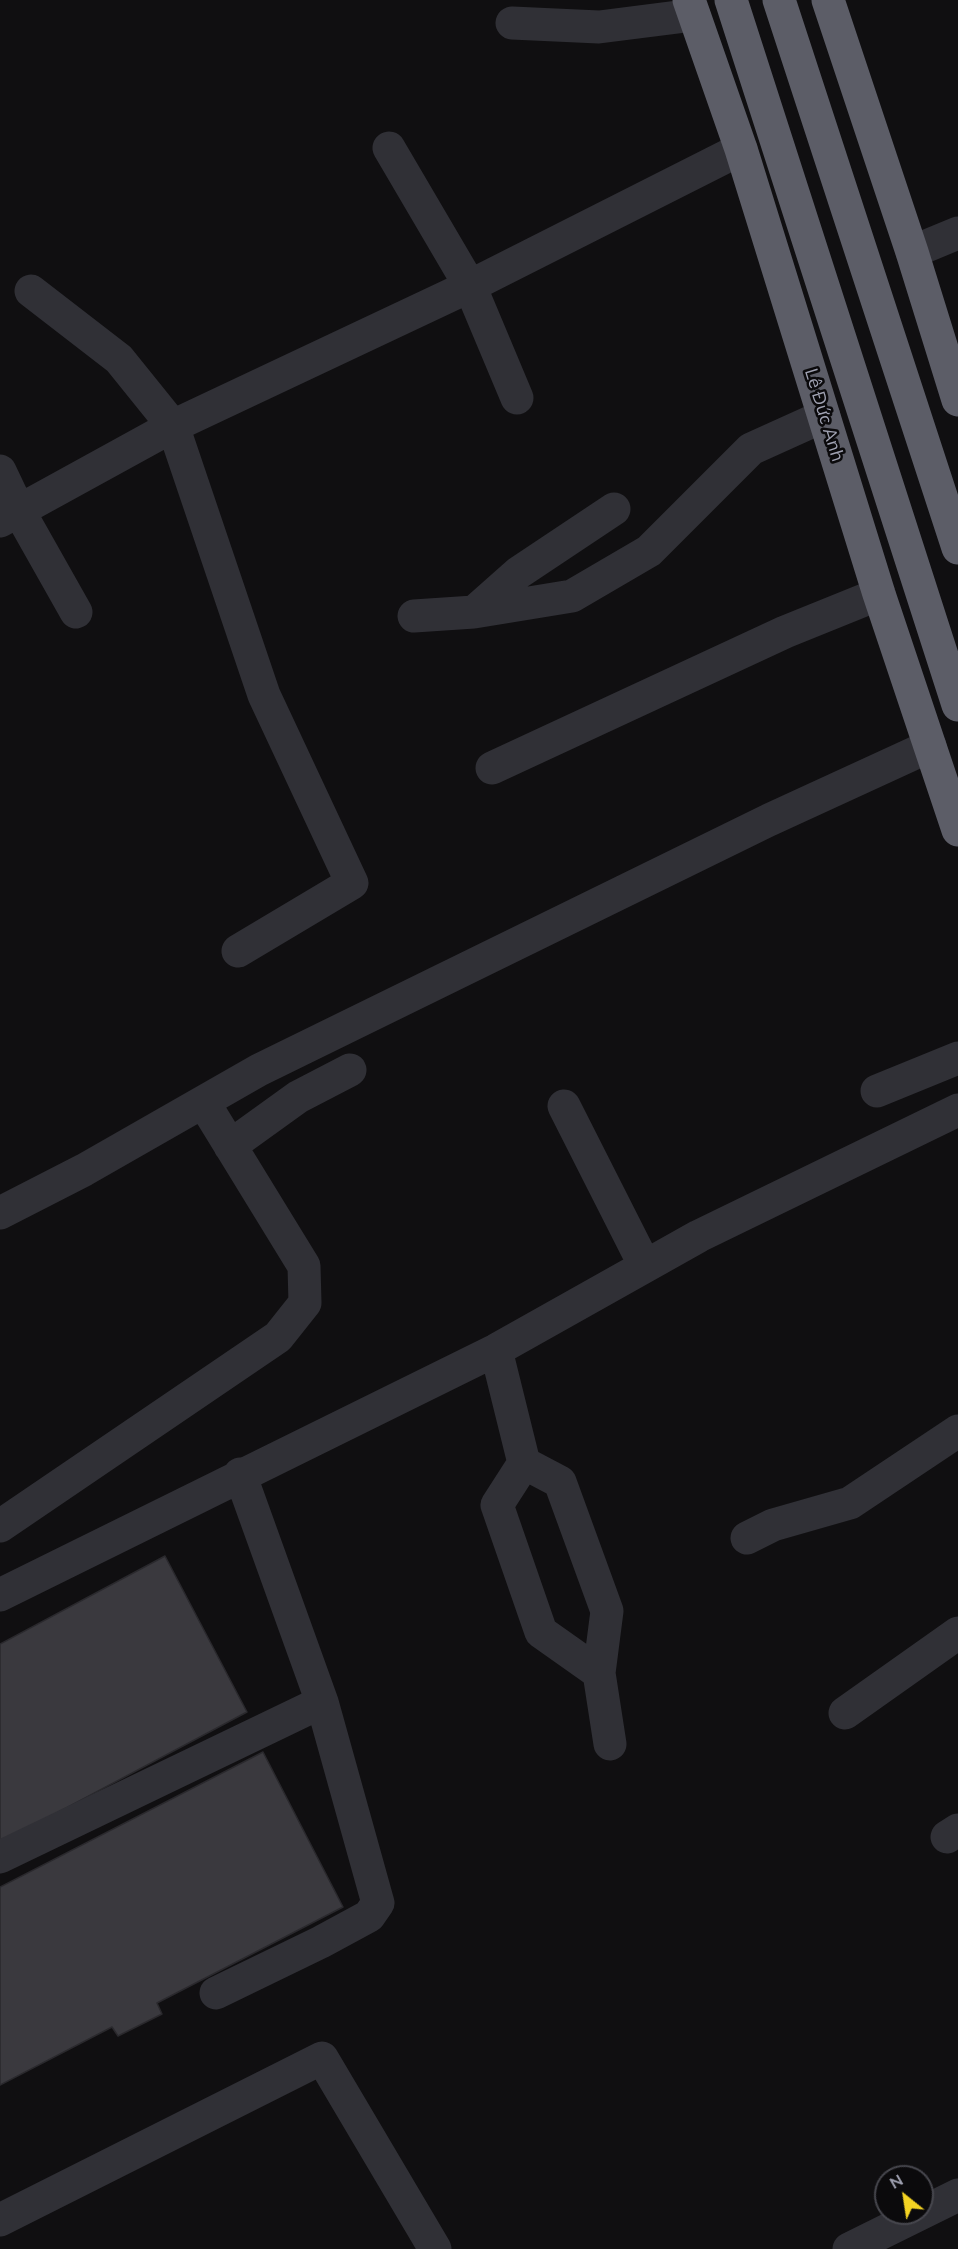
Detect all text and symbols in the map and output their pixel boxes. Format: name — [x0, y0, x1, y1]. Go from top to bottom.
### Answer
street label: Lê Đức Anh — [800, 366, 848, 464]
north arrow — [874, 2165, 934, 2225]
text: N — [886, 2169, 906, 2193]

